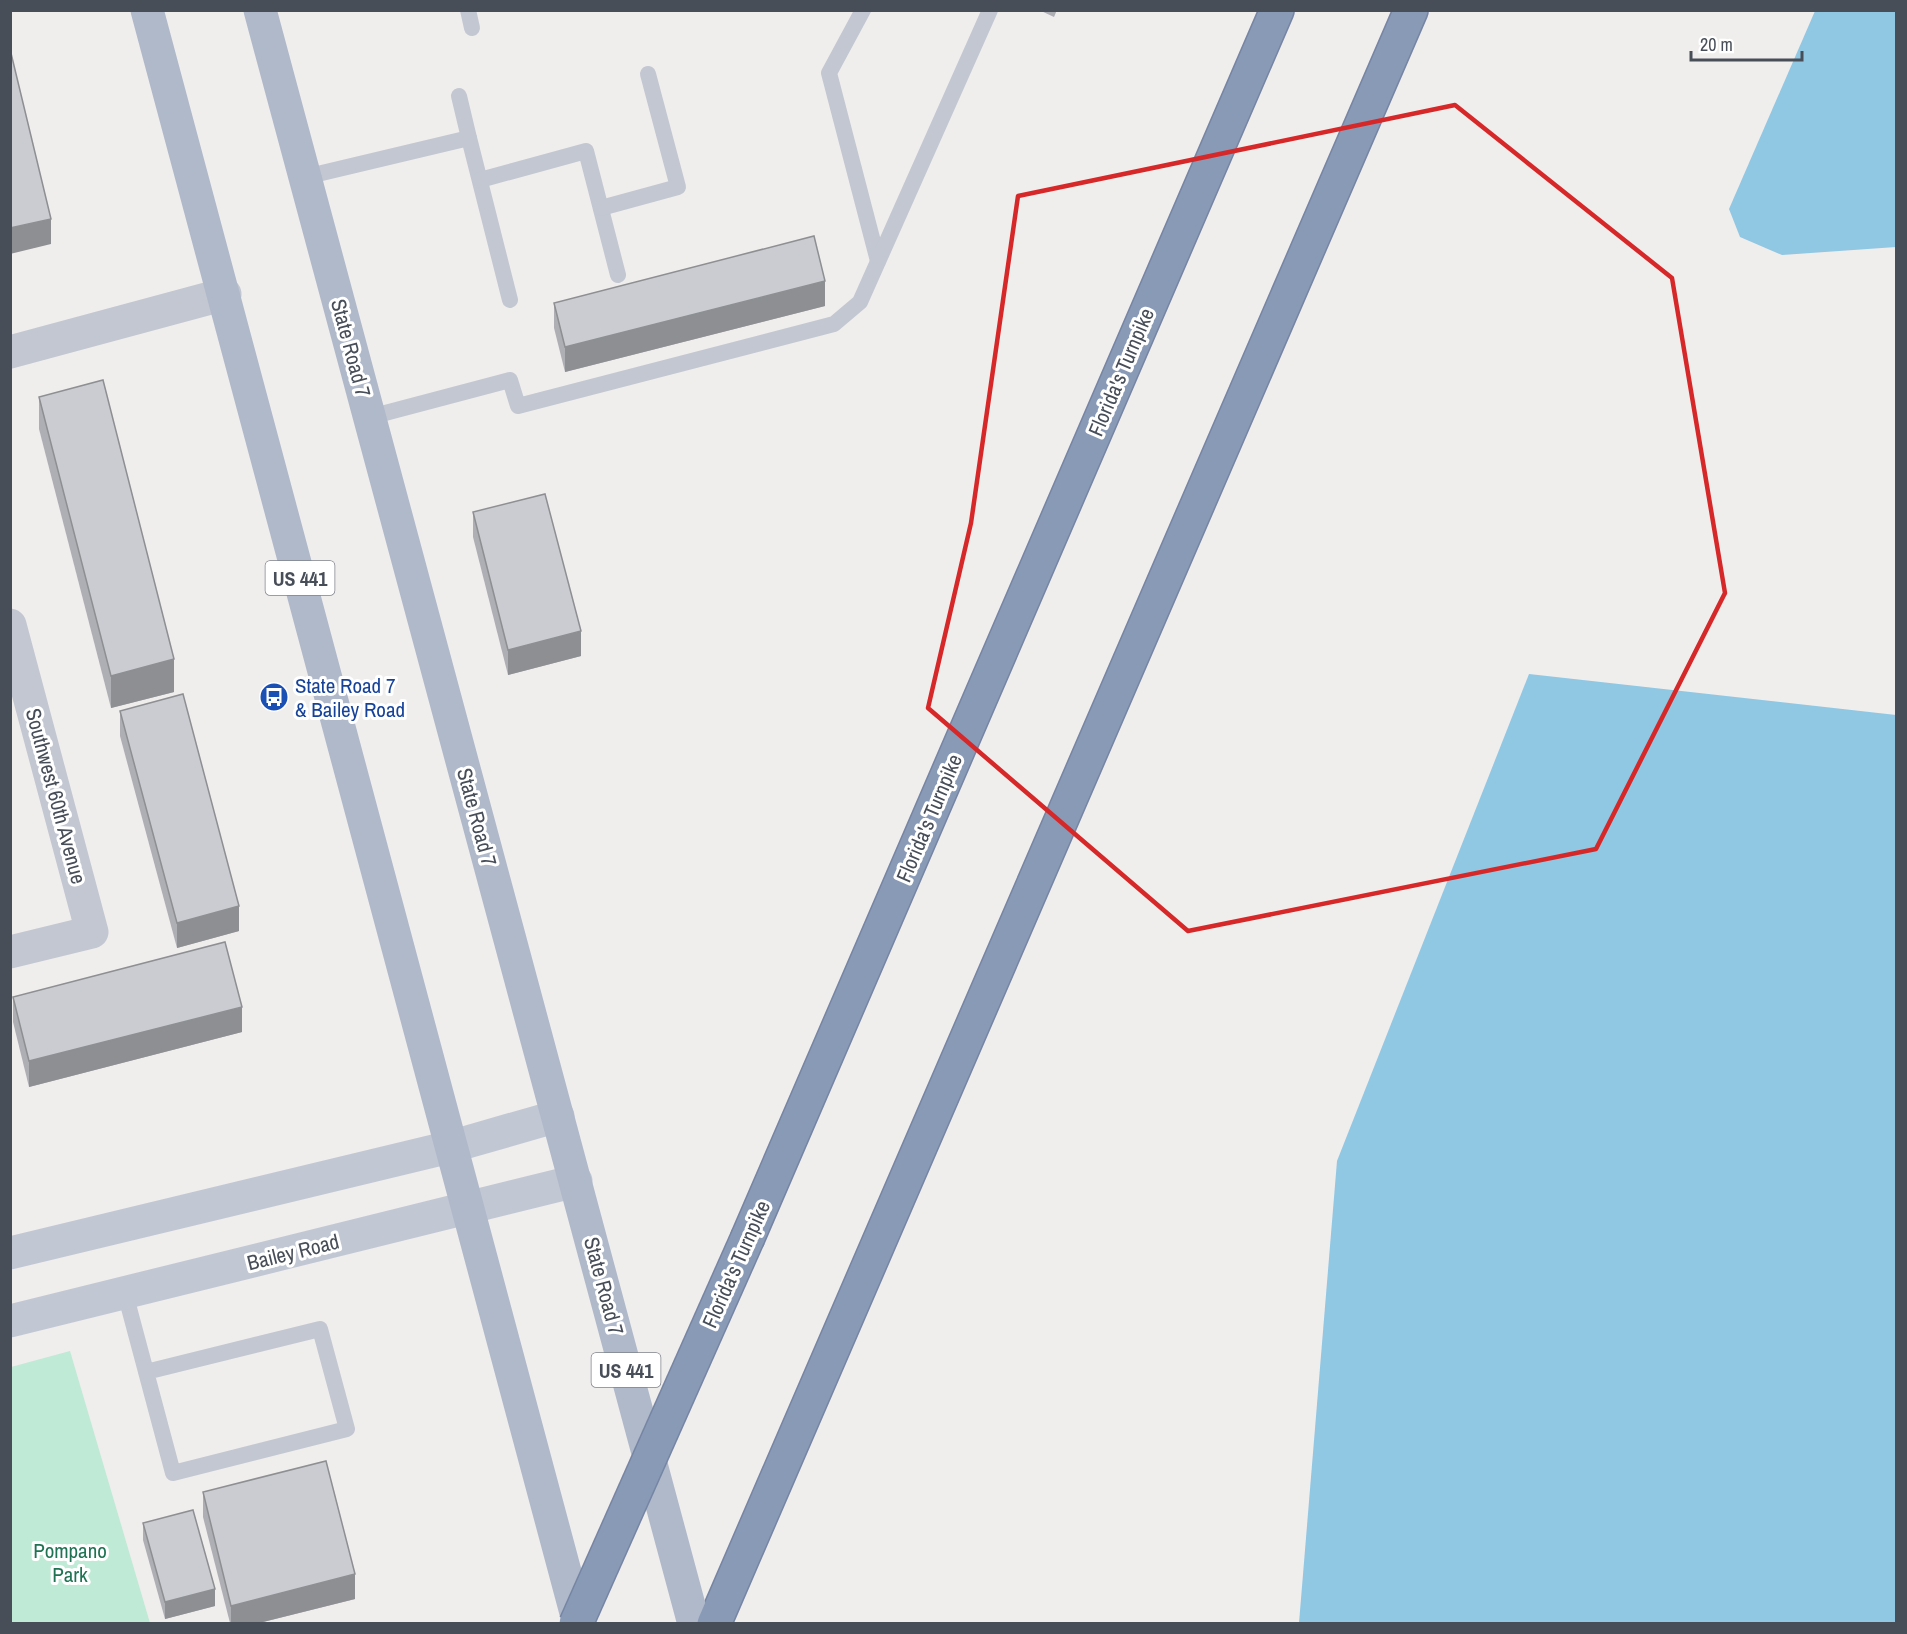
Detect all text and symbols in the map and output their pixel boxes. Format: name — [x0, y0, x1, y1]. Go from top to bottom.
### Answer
scale bar — [1691, 24, 1802, 62]
text: 20 m — [1700, 32, 1733, 57]
street label: State Road 7 — [324, 296, 378, 400]
street label: Florida's Turnpike — [1081, 304, 1161, 440]
road number: US 441 — [266, 561, 334, 595]
place label: State Road 7 & Bailey Road — [295, 671, 405, 724]
bus stop icon: State Road 7 & Bailey Road — [258, 681, 290, 713]
street label: Southwest 60th Avenue — [19, 705, 93, 887]
street label: Florida's Turnpike — [889, 750, 969, 886]
street label: State Road 7 — [450, 765, 504, 869]
street label: Florida's Turnpike — [695, 1196, 777, 1332]
street label: Bailey Road — [244, 1227, 342, 1277]
street label: State Road 7 — [577, 1234, 631, 1338]
road number: US 441 — [592, 1353, 660, 1387]
park label: Pompano Park — [33, 1536, 107, 1589]

